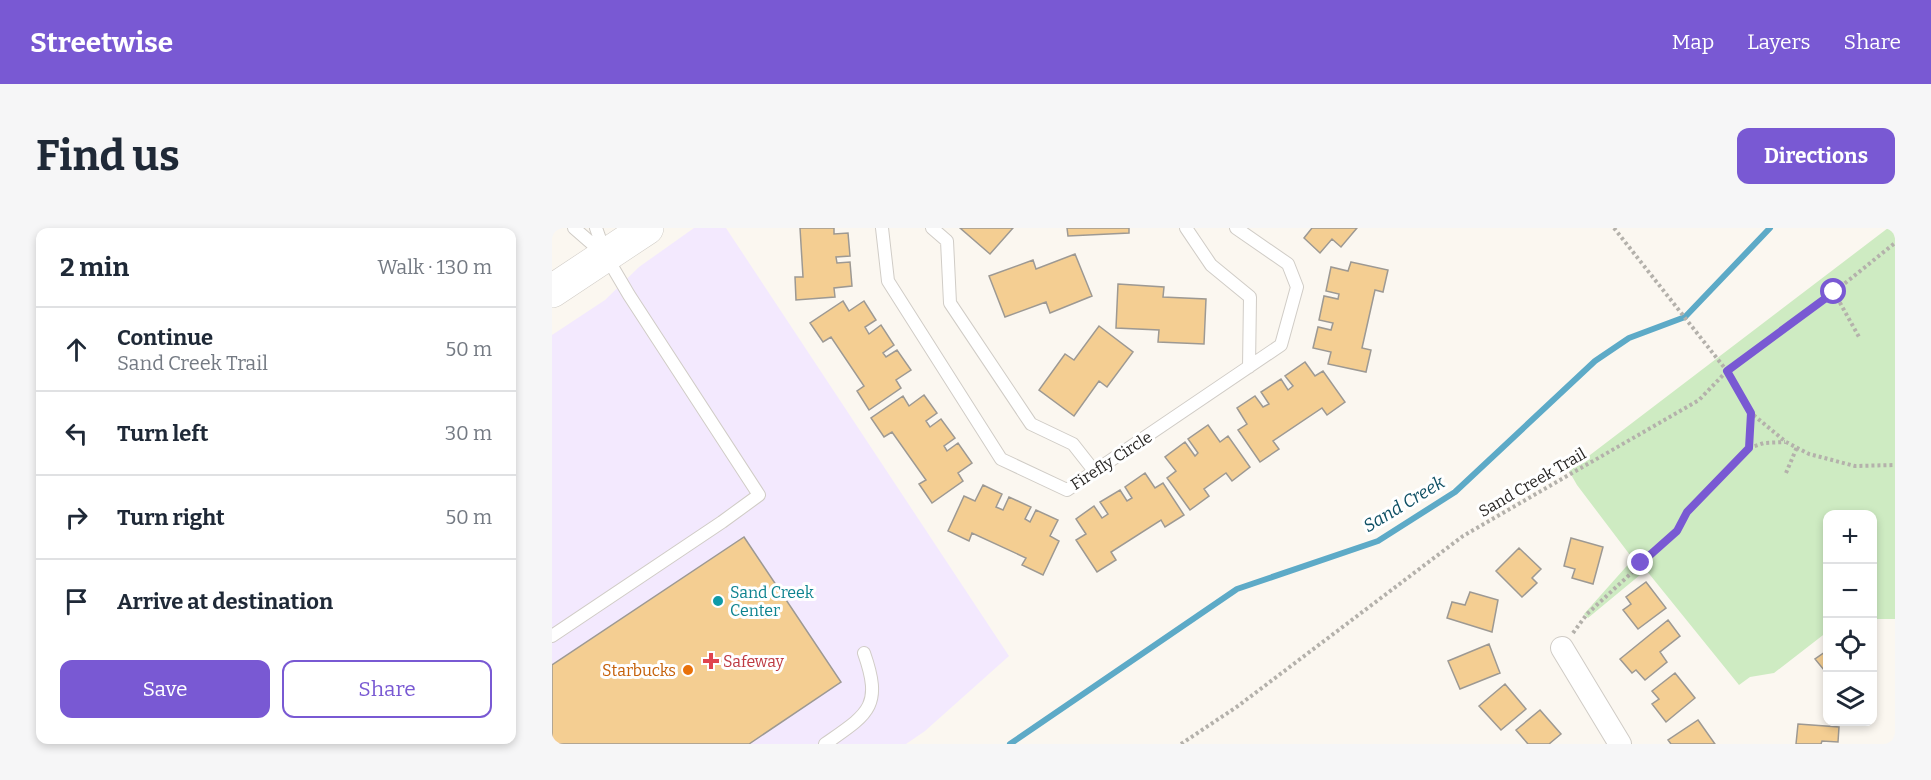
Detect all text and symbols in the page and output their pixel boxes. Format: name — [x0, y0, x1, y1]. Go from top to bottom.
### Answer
text: Streetwise — [30, 26, 173, 59]
text: Map — [1672, 29, 1714, 55]
text: Layers — [1747, 29, 1811, 55]
text: Share — [1844, 29, 1901, 55]
button: Directions — [1737, 128, 1895, 184]
text: Find us — [36, 131, 180, 181]
text: 2 min — [60, 252, 129, 283]
text: Walk · 130 m — [378, 255, 492, 279]
route start — [1820, 278, 1846, 304]
text: Continue — [117, 324, 213, 351]
icon: ahead — [60, 333, 93, 366]
text: 50 m — [445, 337, 492, 361]
text: Sand Creek Trail — [117, 351, 268, 375]
icon: left — [60, 417, 93, 450]
text: Turn left — [117, 420, 209, 447]
text: 30 m — [445, 421, 492, 445]
street label: Firefly Circle — [1067, 427, 1156, 494]
street label: Sand Creek Trail — [1475, 444, 1590, 521]
water label: Sand Creek — [1359, 471, 1449, 537]
icon: right — [60, 501, 93, 534]
text: Turn right — [117, 504, 225, 531]
text: 50 m — [445, 505, 492, 529]
map controls — [1823, 510, 1877, 726]
button: + — [1823, 510, 1877, 564]
route end — [1627, 549, 1653, 575]
button: − — [1823, 564, 1877, 618]
place label: Sand Creek Center — [730, 583, 814, 620]
icon: arrive — [60, 585, 93, 618]
text: Arrive at destination — [117, 588, 333, 615]
marker: Sand Creek Center — [711, 594, 725, 608]
button: locate — [1823, 618, 1877, 672]
place label: Safeway — [723, 652, 785, 671]
marker: Safeway — [704, 654, 718, 668]
button: Save — [60, 660, 270, 718]
button: Share — [282, 660, 492, 718]
place label: Starbucks — [602, 661, 676, 680]
marker: Starbucks — [681, 663, 695, 677]
button: layers — [1823, 672, 1877, 726]

